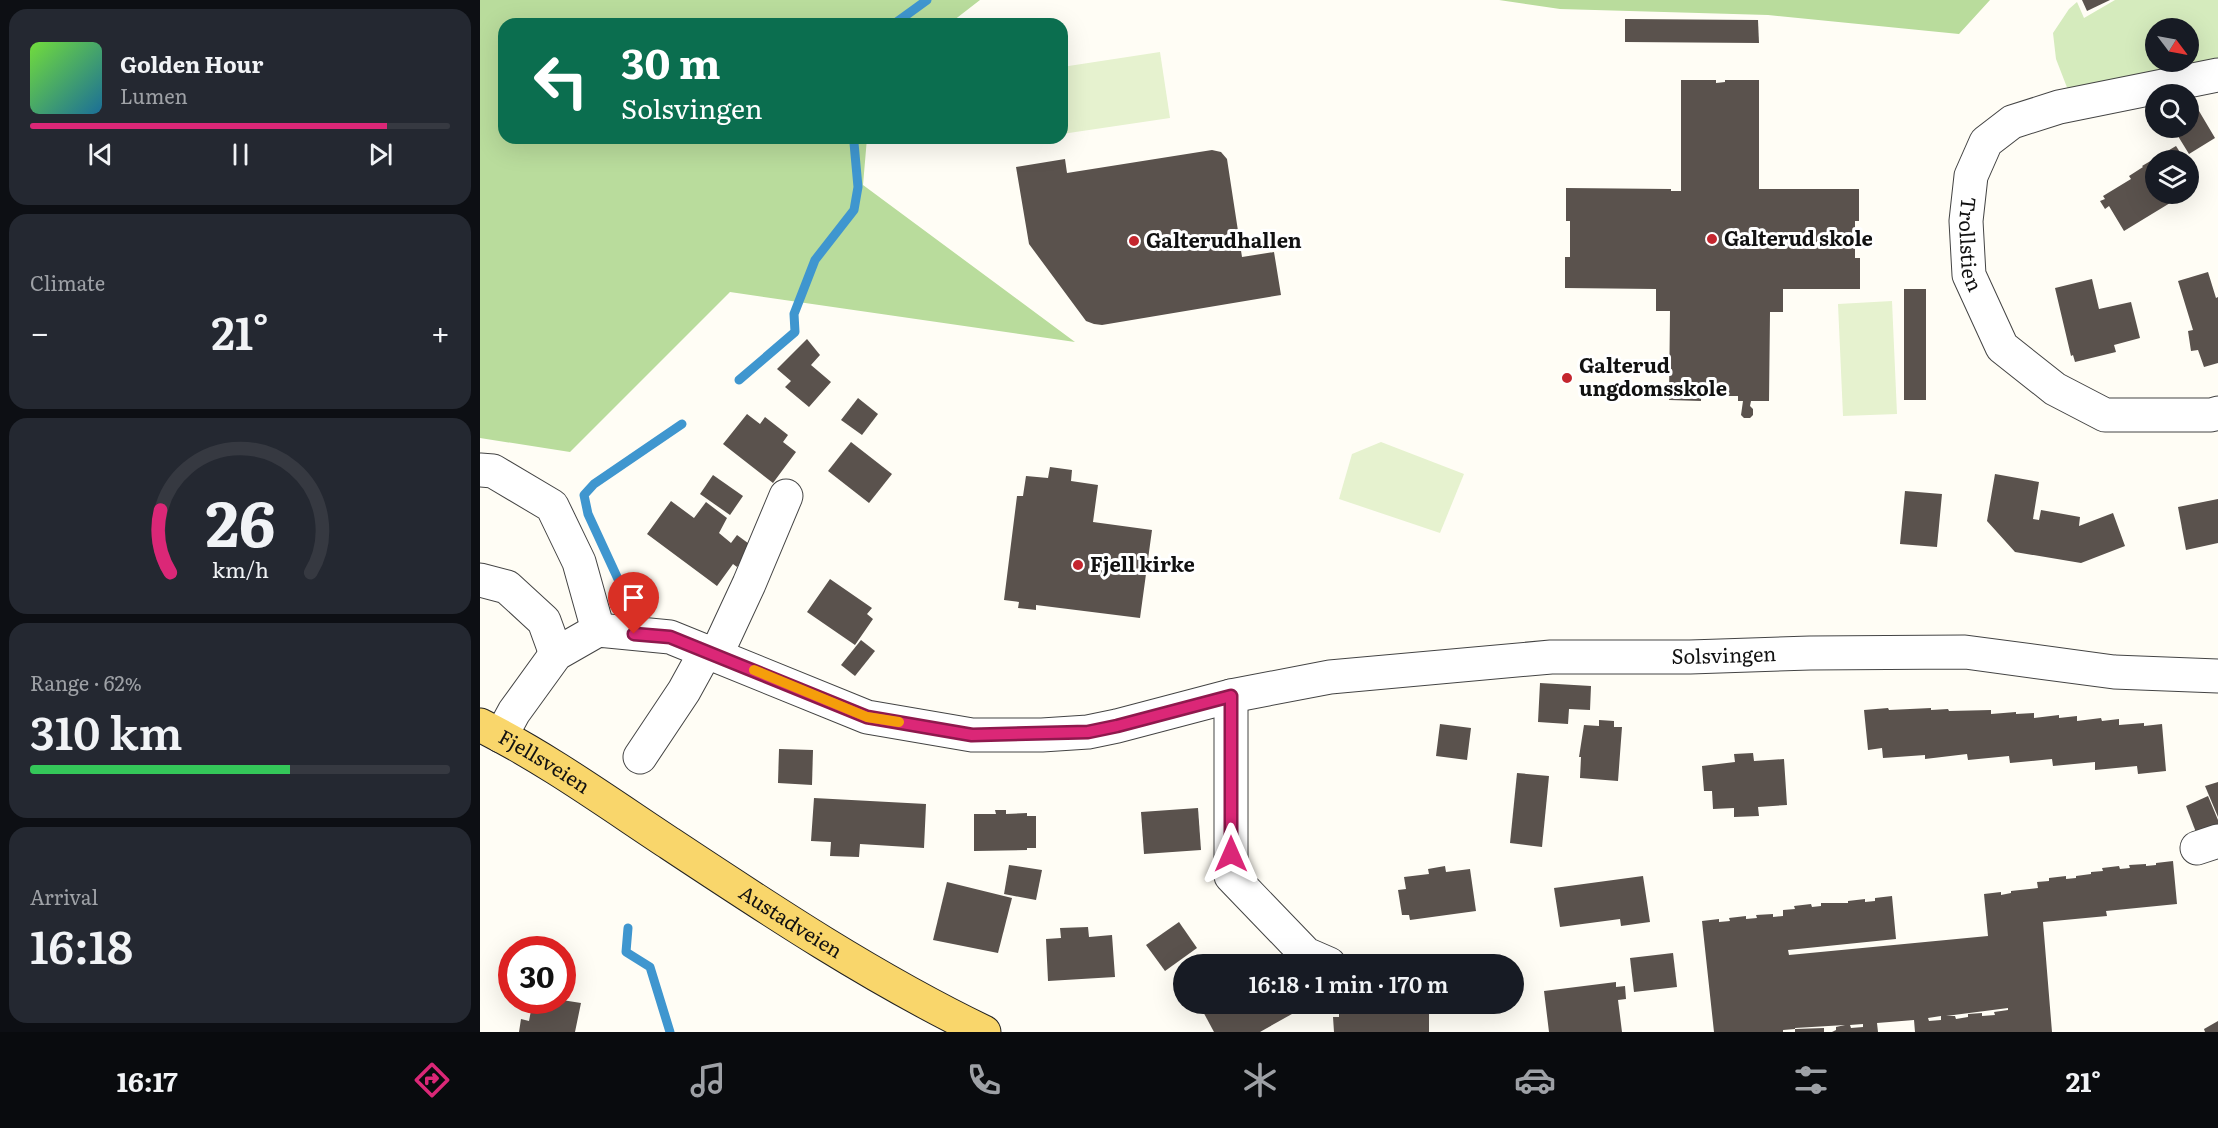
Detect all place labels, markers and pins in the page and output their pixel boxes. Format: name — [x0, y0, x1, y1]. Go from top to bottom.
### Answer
place label: Galterud skole — [1724, 222, 1873, 252]
place label: Galterudhallen — [1146, 224, 1302, 254]
marker: Galterud skole — [1705, 232, 1719, 246]
marker: Galterudhallen — [1127, 234, 1141, 248]
place label: Galterud ungdomsskole — [1579, 349, 1727, 402]
marker: Galterud ungdomsskole — [1560, 371, 1574, 385]
place label: Fjell kirke — [1090, 548, 1195, 578]
marker: Fjell kirke — [1071, 558, 1085, 572]
pin — [608, 572, 659, 634]

